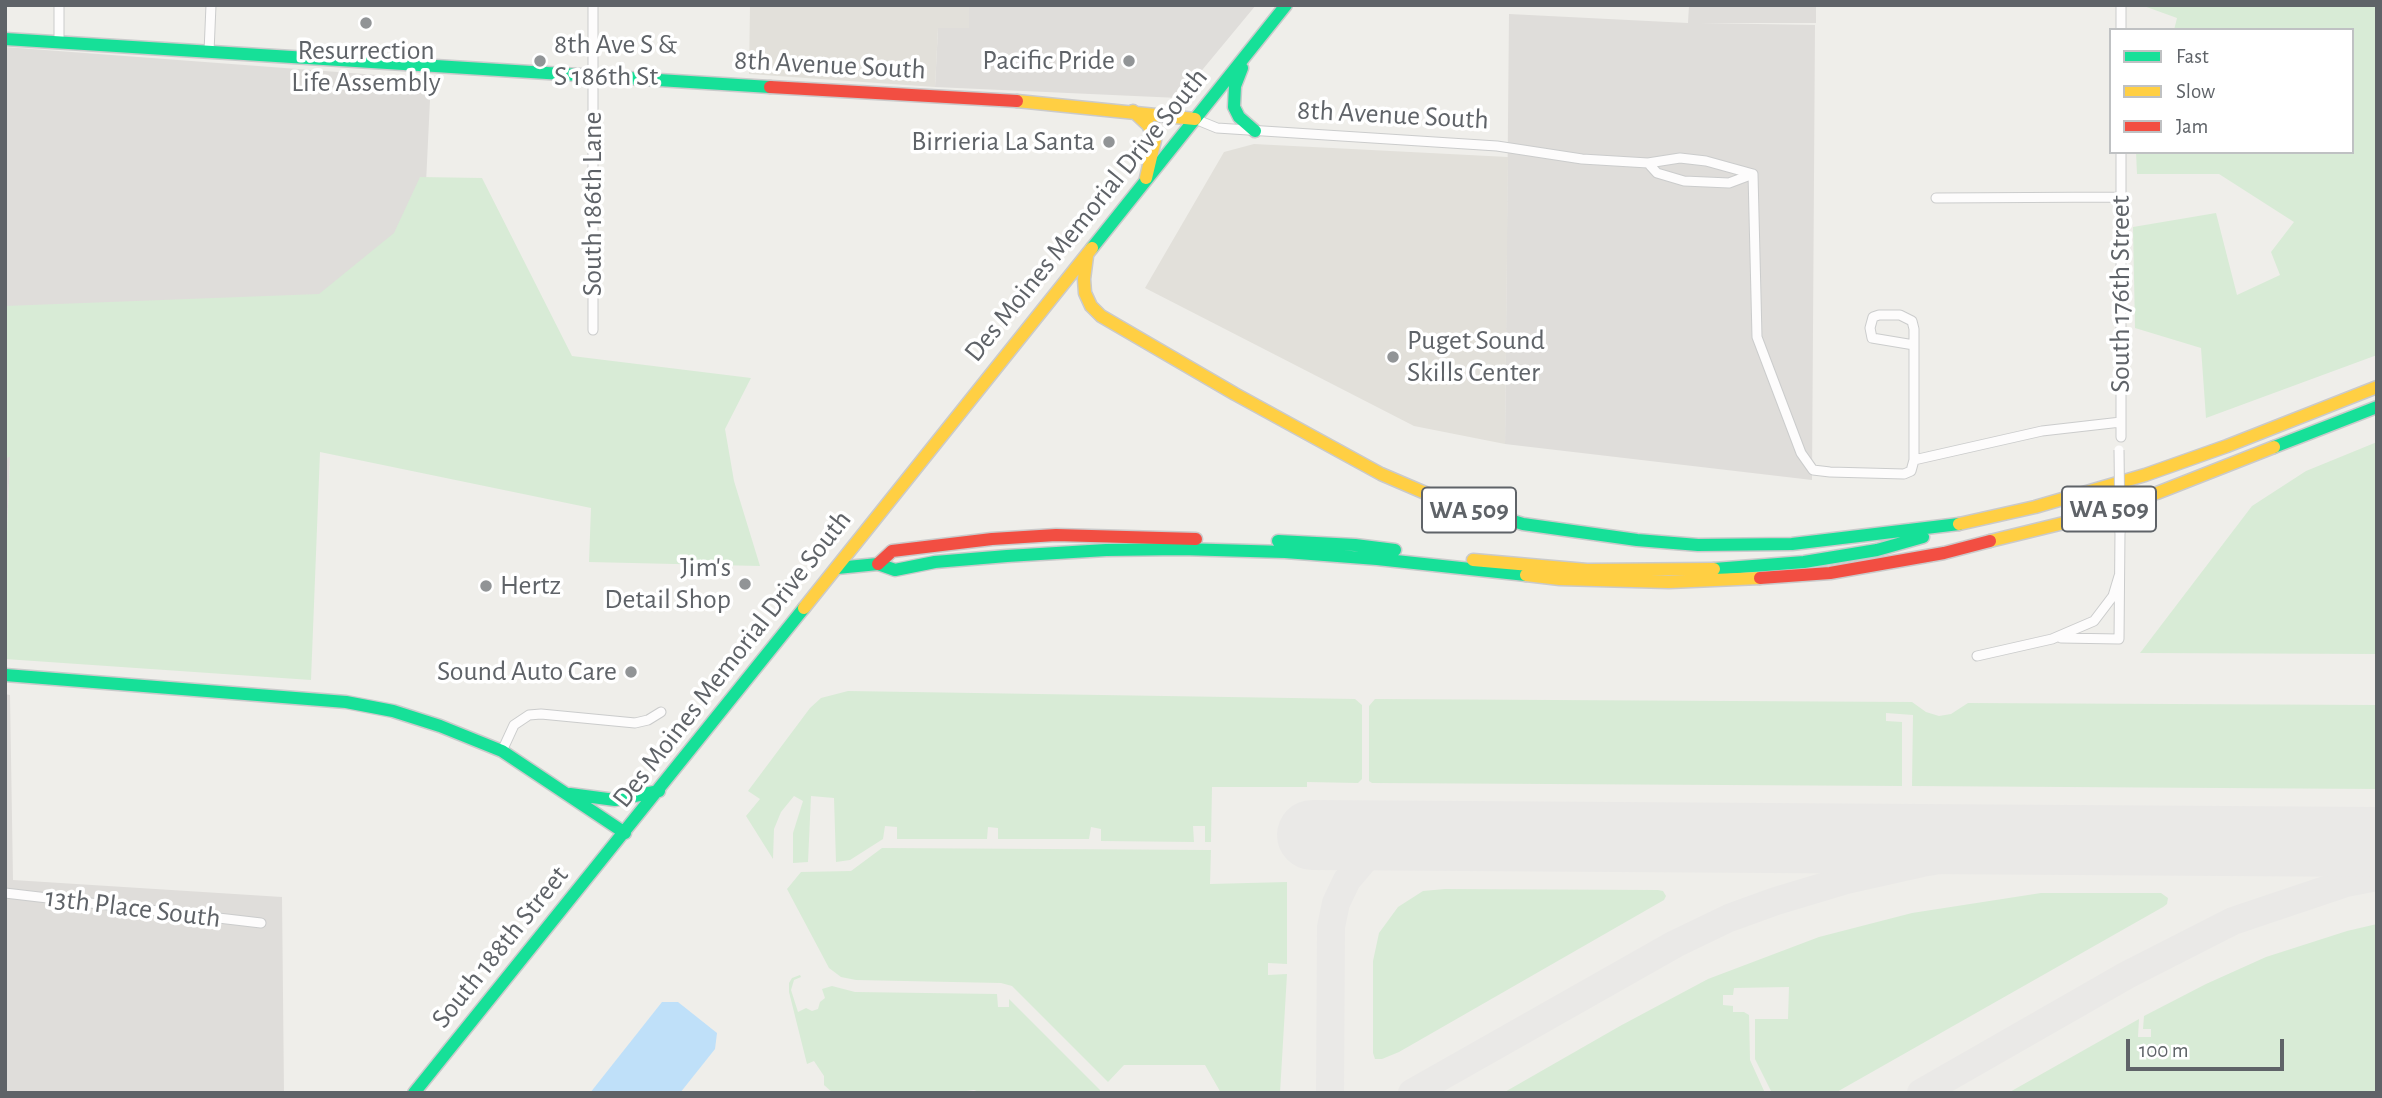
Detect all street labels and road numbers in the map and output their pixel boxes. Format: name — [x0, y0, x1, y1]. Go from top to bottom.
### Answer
street label: 8th Avenue South — [733, 43, 927, 87]
street label: Des Moines Memorial Drive South — [957, 61, 1215, 369]
street label: 8th Avenue South — [1296, 93, 1490, 137]
street label: South 186th Lane — [576, 112, 610, 296]
street label: South 176th Street — [2104, 195, 2138, 393]
road number: WA 509 — [2062, 486, 2156, 531]
road number: WA 509 — [1422, 488, 1516, 532]
street label: Des Moines Memorial Drive South — [605, 504, 859, 814]
street label: South 188th Street — [424, 859, 576, 1035]
street label: 13th Place South — [44, 881, 222, 935]

